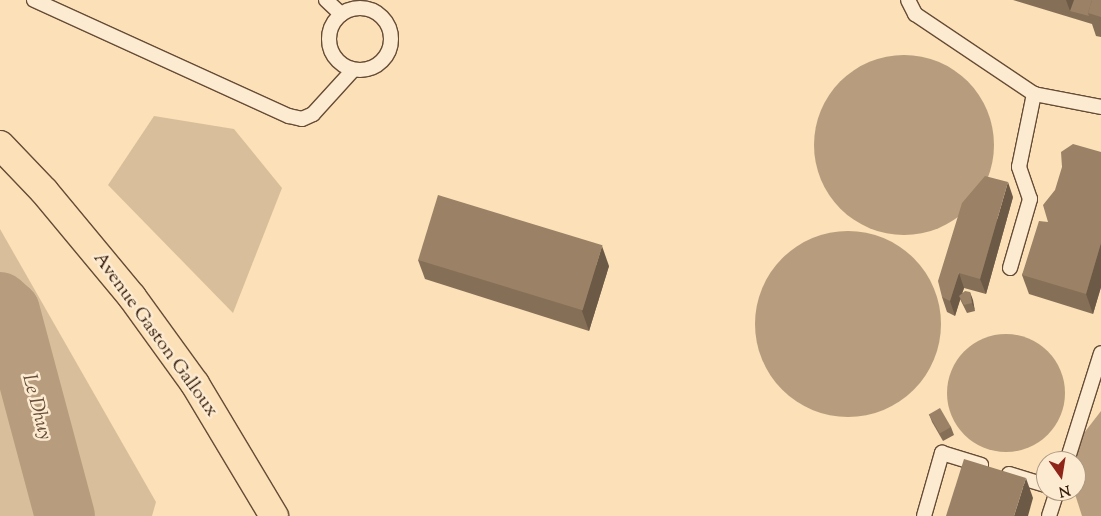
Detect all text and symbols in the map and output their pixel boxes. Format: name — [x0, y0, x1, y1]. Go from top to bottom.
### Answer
street label: Avenue Gaston Galloux — [88, 248, 222, 422]
water label: Le Dhuy — [16, 371, 56, 443]
north arrow — [1036, 451, 1086, 501]
text: N — [1056, 479, 1072, 501]

